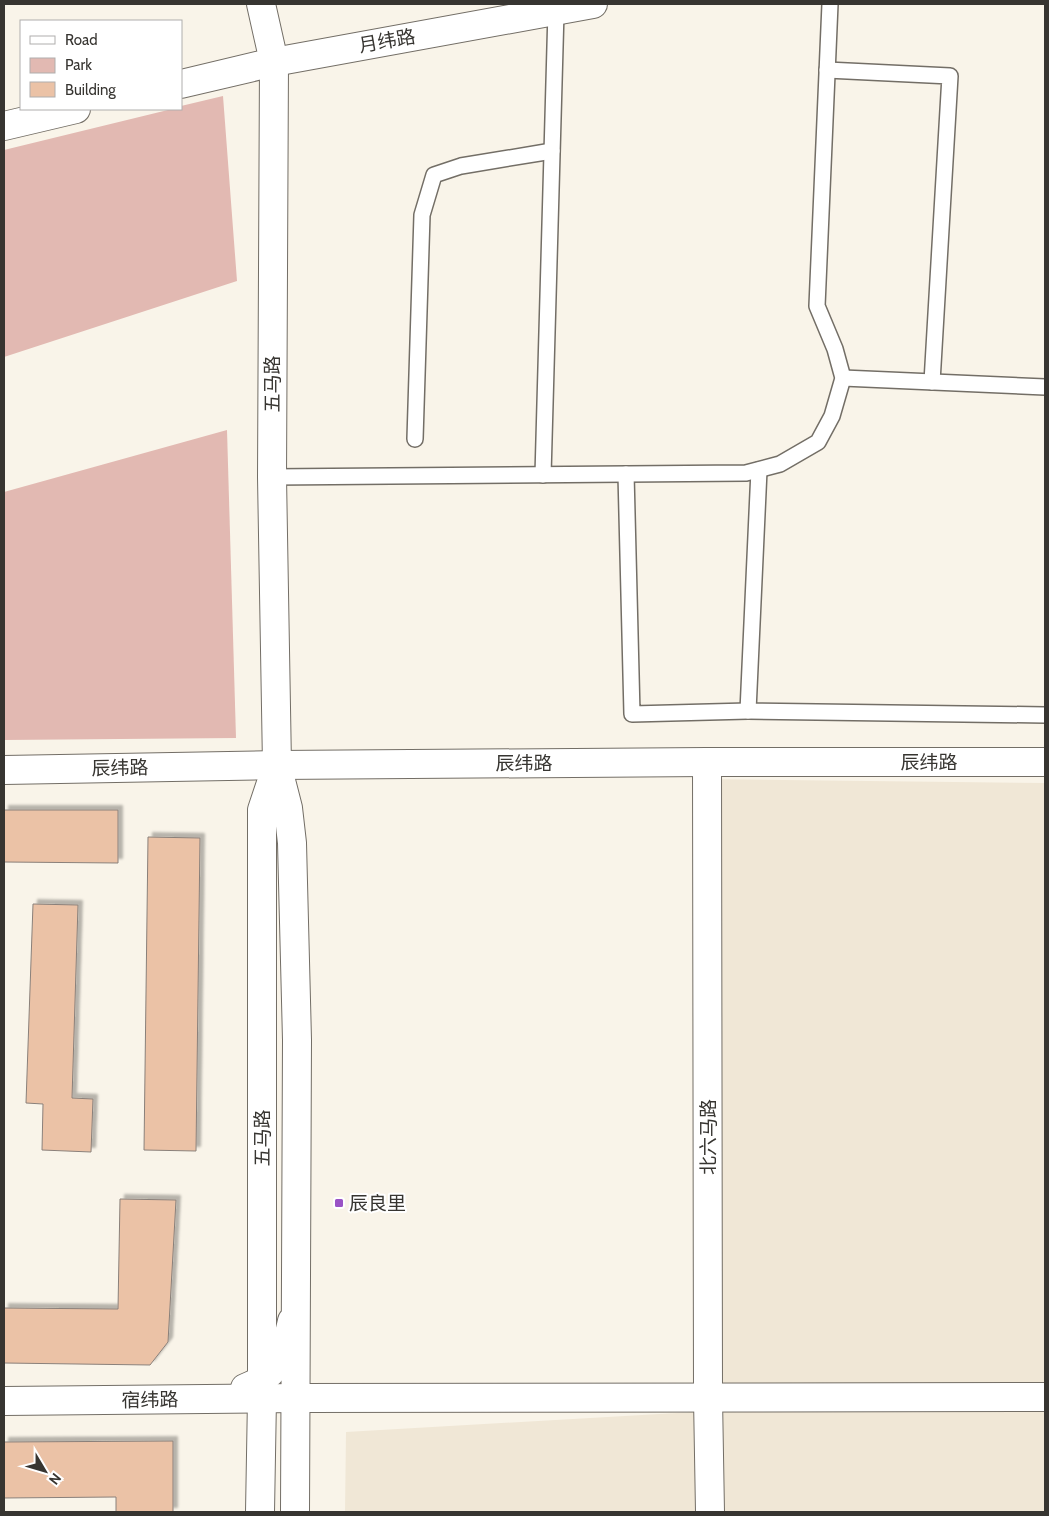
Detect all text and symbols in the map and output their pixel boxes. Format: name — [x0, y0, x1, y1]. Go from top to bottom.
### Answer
legend — [20, 20, 182, 110]
street label: 月纬路 — [357, 25, 417, 57]
text: Road — [65, 31, 98, 49]
text: Park — [65, 56, 92, 74]
text: Building — [65, 81, 116, 99]
street label: 五马路 — [261, 355, 284, 413]
street label: 辰纬路 — [900, 751, 958, 774]
street label: 辰纬路 — [495, 752, 553, 775]
street label: 辰纬路 — [91, 756, 149, 780]
street label: 北六马路 — [697, 1099, 720, 1175]
street label: 五马路 — [251, 1109, 274, 1167]
place label: 辰良里 — [349, 1192, 406, 1215]
marker: 辰良里 — [333, 1197, 345, 1209]
street label: 宿纬路 — [121, 1388, 179, 1412]
north arrow — [20, 1446, 70, 1496]
text: N — [45, 1470, 65, 1488]

